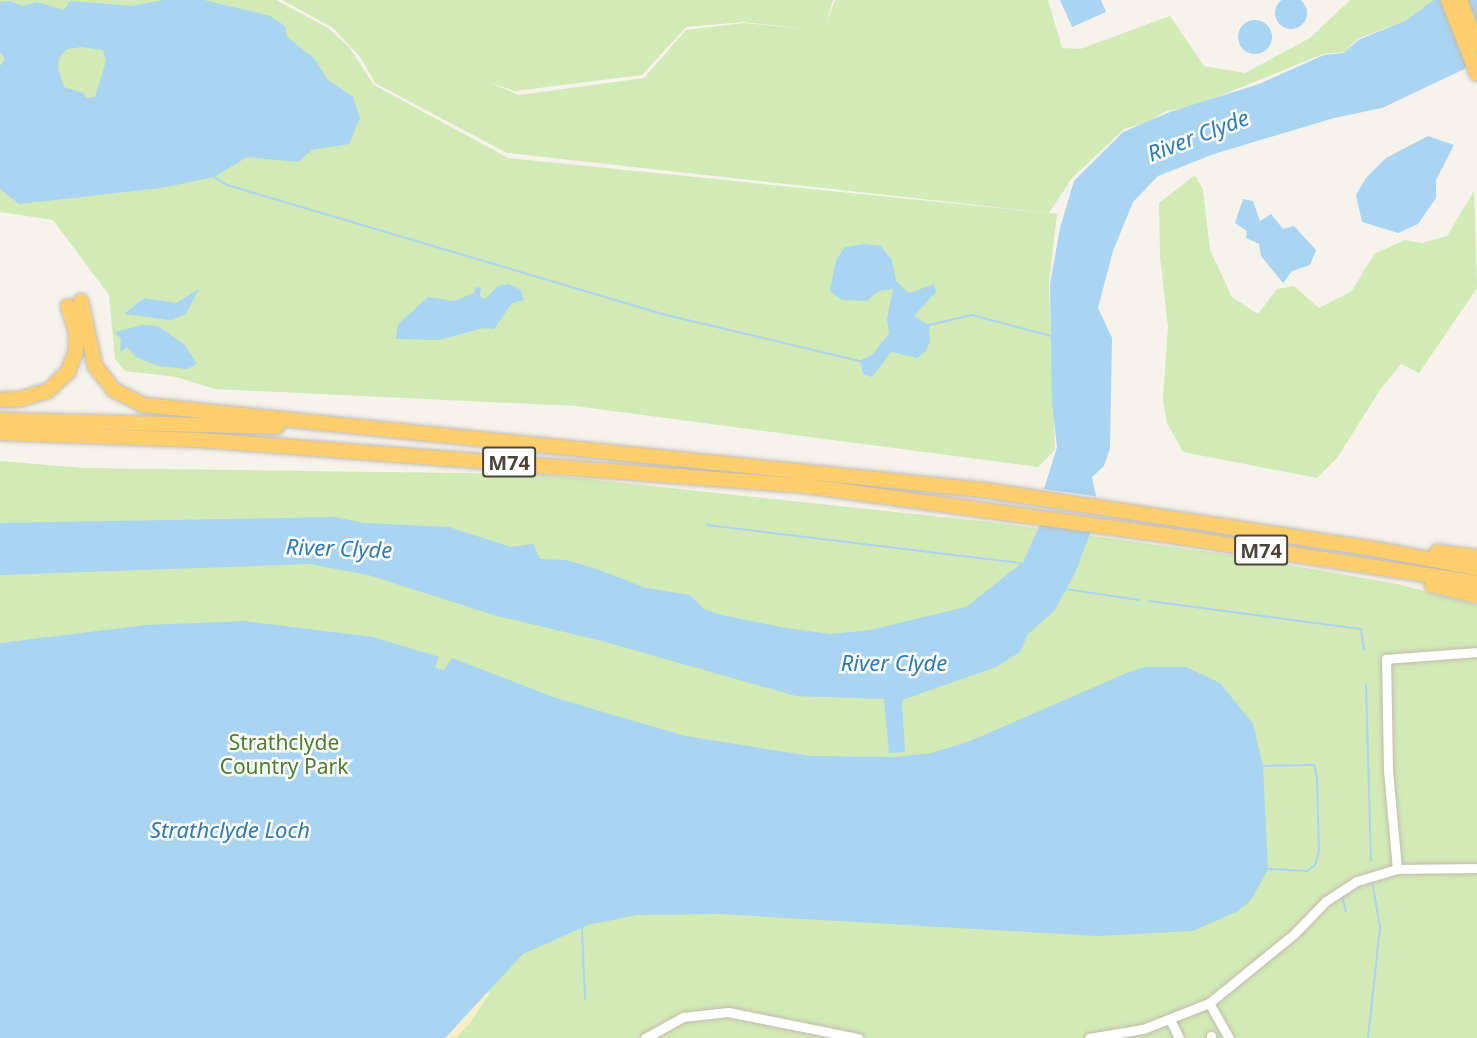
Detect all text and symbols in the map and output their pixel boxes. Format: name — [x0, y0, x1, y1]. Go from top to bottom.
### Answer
water label: River Clyde — [1144, 104, 1252, 166]
road number: M74 — [482, 445, 536, 479]
water label: River Clyde — [285, 533, 393, 563]
road number: M74 — [1234, 533, 1288, 567]
water label: River Clyde — [841, 650, 947, 676]
park label: Strathclyde Country Park — [220, 729, 348, 779]
water label: Strathclyde Loch — [150, 817, 310, 843]

